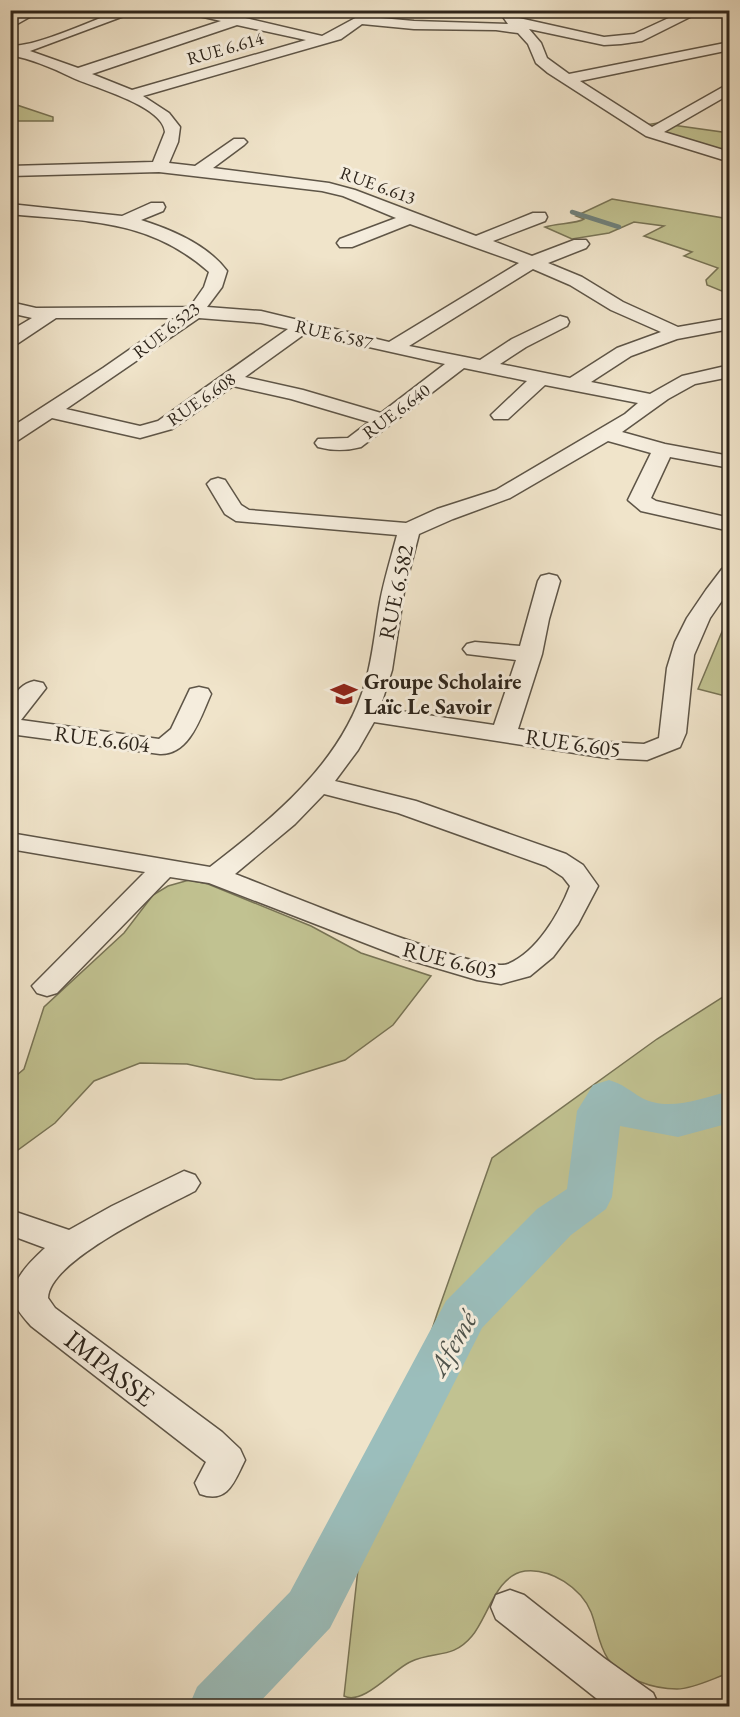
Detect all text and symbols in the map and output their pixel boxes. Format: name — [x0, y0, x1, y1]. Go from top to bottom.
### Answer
street label: RUE 6.614 — [184, 26, 266, 70]
street label: RUE 6.613 — [337, 161, 419, 209]
street label: RUE 6.523 — [128, 297, 204, 363]
street label: RUE 6.587 — [293, 314, 375, 354]
street label: RUE 6.608 — [162, 367, 240, 431]
street label: RUE 6.640 — [358, 378, 435, 444]
street label: RUE 6.582 — [372, 542, 420, 642]
place label: Groupe Scholaire Laïc Le Savoir — [364, 667, 522, 721]
school or university icon: Groupe Scholaire Laïc Le Savoir — [329, 679, 359, 709]
street label: RUE 6.604 — [53, 719, 152, 759]
street label: RUE 6.605 — [523, 722, 623, 764]
street label: RUE 6.603 — [400, 934, 500, 986]
water label: Afemé — [418, 1302, 486, 1383]
street label: IMPASSE — [58, 1322, 162, 1414]

